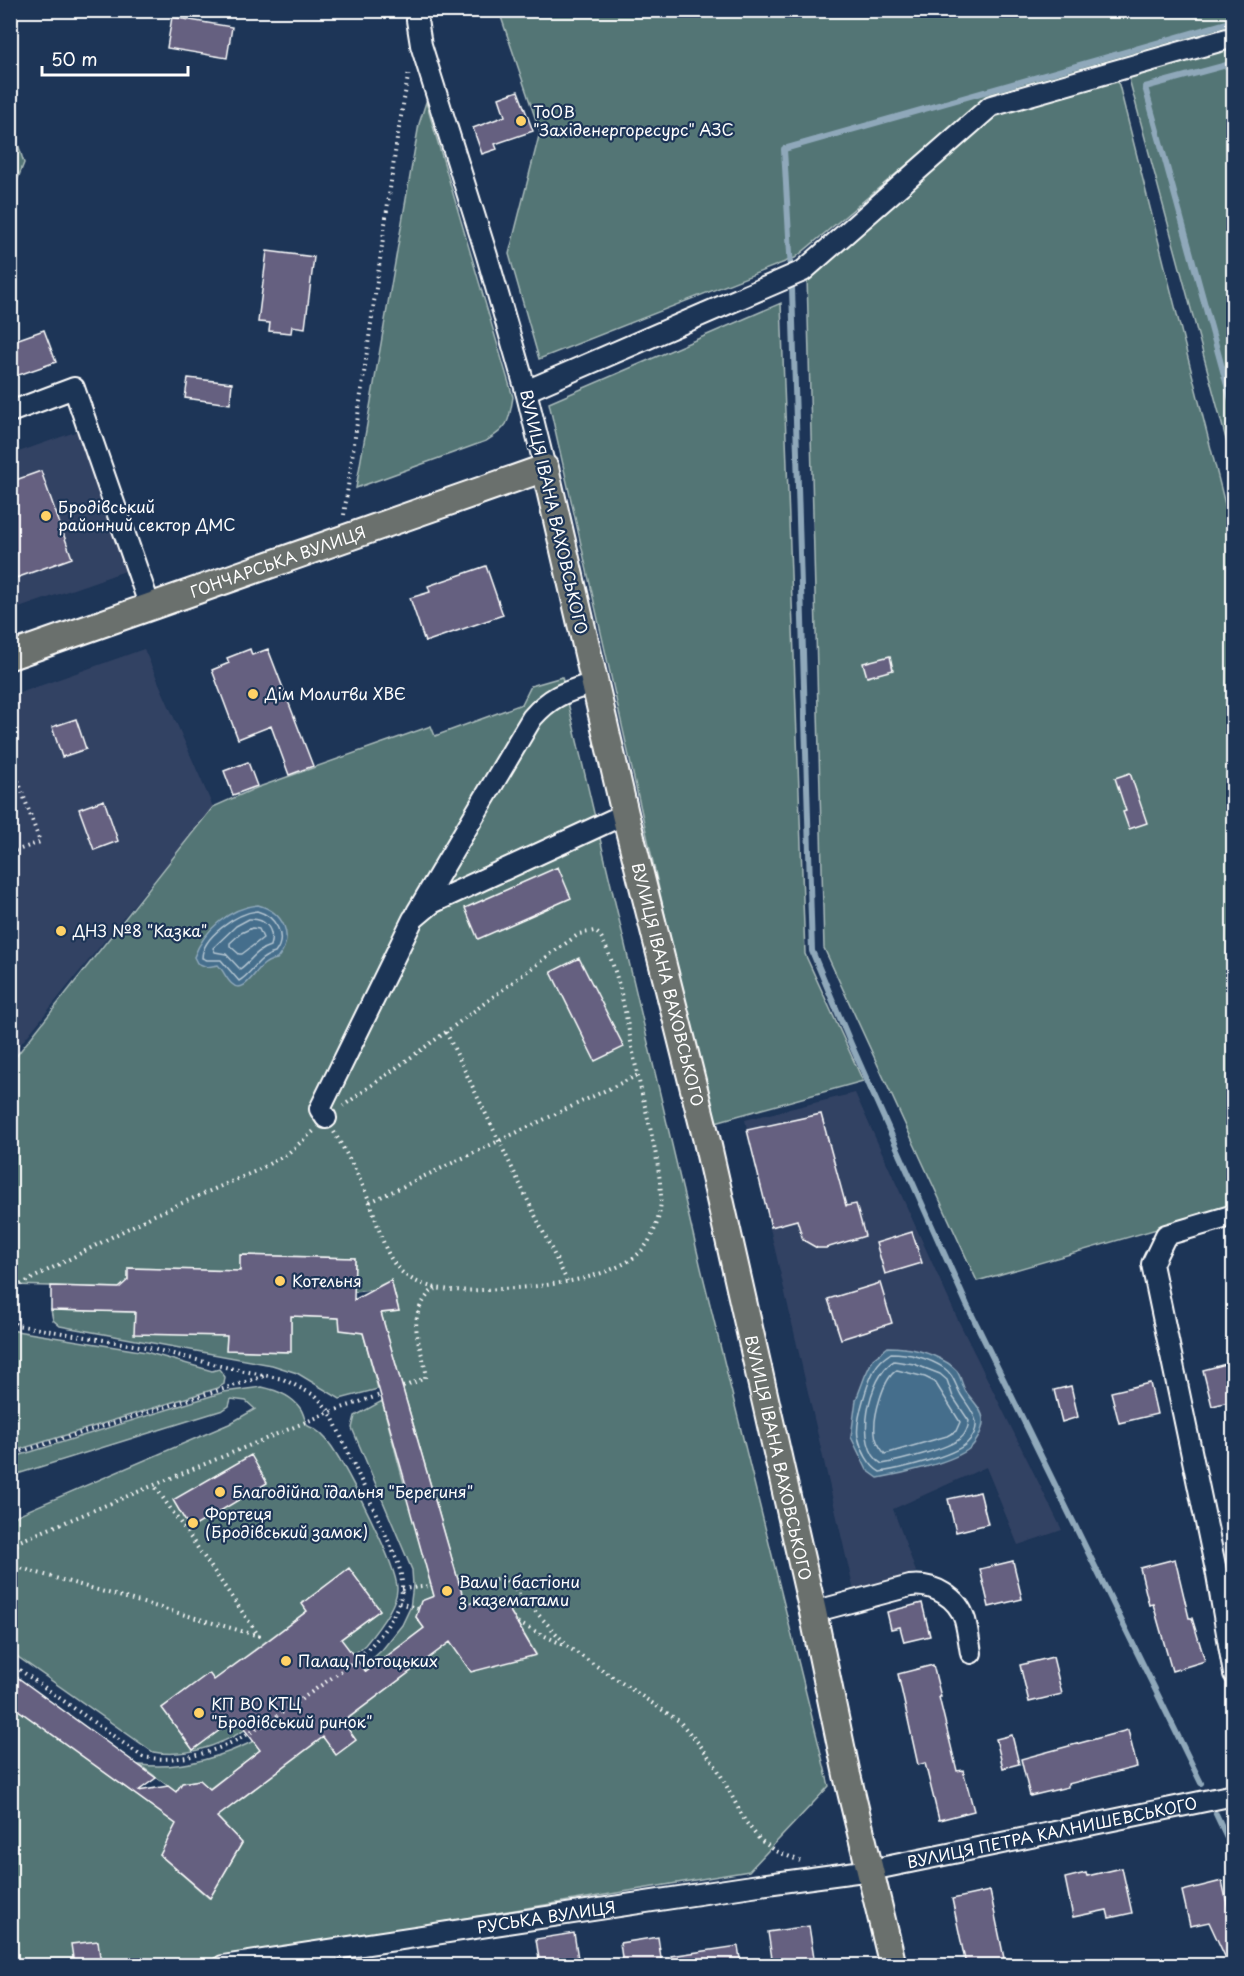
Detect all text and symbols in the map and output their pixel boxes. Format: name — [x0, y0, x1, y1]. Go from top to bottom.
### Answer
scale bar — [42, 39, 188, 77]
text: 50 m — [51, 45, 98, 72]
place label: ТоОВ "Західенергоресурс" АЗС — [533, 99, 734, 141]
marker: ТоОВ "Західенергоресурс" АЗС — [514, 114, 528, 128]
street label: ВУЛИЦЯ ІВАНА ВАХОВСЬКОГО — [515, 387, 595, 637]
place label: Бродівський районний сектор ДМС — [58, 494, 236, 536]
marker: Бродівський районний сектор ДМС — [39, 509, 53, 523]
street label: ГОНЧАРСЬКА ВУЛИЦЯ — [186, 519, 369, 603]
place label: Дім Молитви ХВЄ — [264, 681, 406, 705]
marker: Дім Молитви ХВЄ — [246, 687, 260, 701]
street label: ВУЛИЦЯ ІВАНА ВАХОВСЬКОГО — [627, 860, 711, 1109]
place label: ДНЗ №8 "Казка" — [72, 918, 207, 942]
marker: ДНЗ №8 "Казка" — [54, 924, 68, 938]
place label: Котельня — [292, 1268, 362, 1292]
marker: Котельня — [273, 1274, 287, 1288]
street label: ВУЛИЦЯ ІВАНА ВАХОВСЬКОГО — [740, 1333, 818, 1582]
place label: Благодійна їдальня "Берегиня" — [232, 1479, 473, 1503]
marker: Благодійна їдальня "Берегиня" — [213, 1485, 227, 1499]
place label: Фортеця (Бродівський замок) — [205, 1501, 368, 1543]
marker: Фортеця (Бродівський замок) — [186, 1516, 200, 1530]
place label: Вали і бастіони з казематами — [458, 1569, 580, 1611]
marker: Вали і бастіони з казематами — [440, 1584, 454, 1598]
place label: Палац Потоцьких — [298, 1648, 438, 1672]
marker: Палац Потоцьких — [279, 1654, 293, 1668]
place label: КП ВО КТЦ "Бродівський ринок" — [211, 1691, 373, 1733]
marker: КП ВО КТЦ "Бродівський ринок" — [192, 1706, 206, 1720]
street label: ВУЛИЦЯ ПЕТРА КАЛНИШЕВСЬКОГО — [905, 1790, 1199, 1873]
street label: РУСЬКА ВУЛИЦЯ — [475, 1894, 617, 1938]

